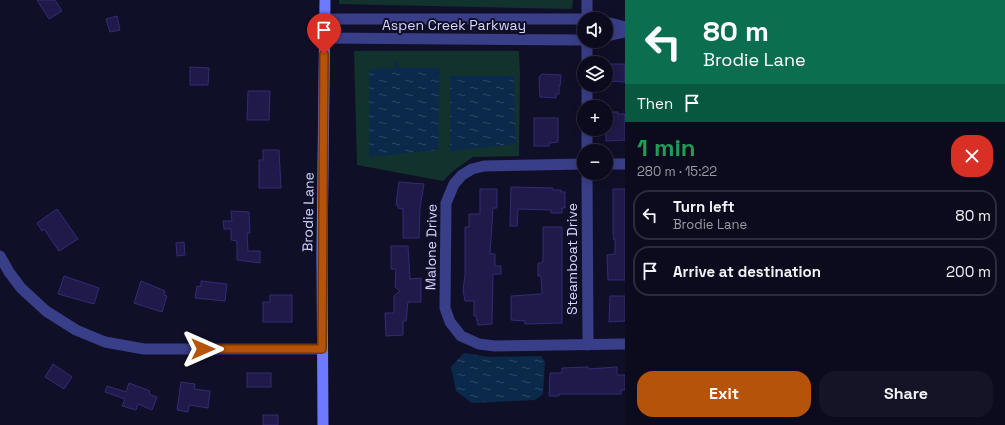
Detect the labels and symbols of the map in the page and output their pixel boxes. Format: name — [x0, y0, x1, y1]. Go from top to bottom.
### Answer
pin — [307, 13, 341, 54]
street label: Aspen Creek Parkway — [382, 16, 526, 34]
street label: Brodie Lane — [298, 172, 318, 252]
street label: Steamboat Drive — [563, 203, 581, 315]
street label: Malone Drive — [421, 204, 441, 290]
position arrow — [182, 328, 224, 370]

